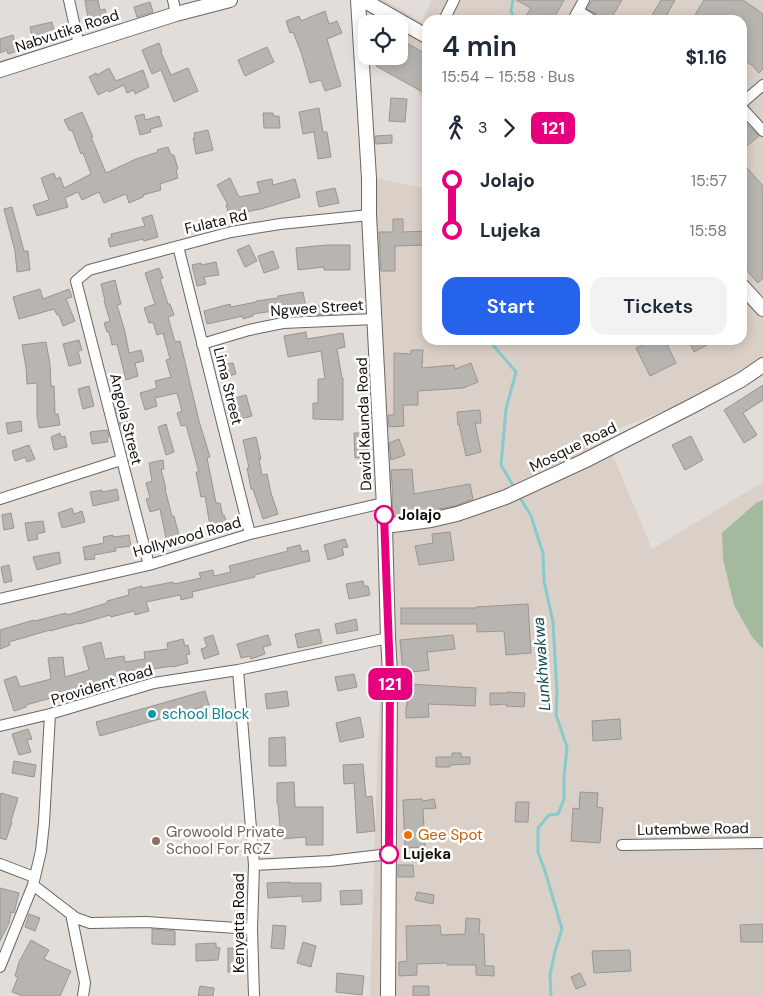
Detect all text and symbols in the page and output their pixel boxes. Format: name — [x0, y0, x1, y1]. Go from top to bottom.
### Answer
street label: Nabvutika Road — [13, 5, 121, 57]
map controls — [358, 15, 408, 65]
button: locate — [358, 15, 408, 65]
text: 4 min — [442, 28, 517, 65]
text: $1.16 — [685, 45, 727, 70]
text: 15:54 – 15:58 · Bus — [442, 66, 575, 87]
icon: walk — [442, 114, 470, 142]
icon: forward — [495, 114, 523, 142]
text: 121 — [541, 116, 565, 140]
text: 3 — [478, 117, 487, 138]
text: Jolajo — [480, 168, 535, 193]
text: 15:57 — [691, 170, 727, 191]
street label: Fulata Rd — [183, 205, 249, 239]
text: Lujeka — [480, 218, 541, 243]
text: 15:58 — [690, 220, 727, 241]
button: Start — [442, 277, 580, 335]
button: Tickets — [590, 277, 727, 335]
street label: Ngwee Street — [270, 295, 364, 321]
street label: Lima Street — [209, 345, 247, 427]
street label: David Kaunda Road — [352, 357, 376, 491]
street label: Angola Street — [105, 371, 147, 467]
street label: Mosque Road — [526, 417, 620, 477]
marker: Jolajo — [374, 505, 394, 525]
place label: Jolajo — [398, 505, 441, 525]
street label: Hollywood Road — [131, 512, 243, 562]
water label: Lunkhwakwa — [528, 616, 555, 712]
street label: Provident Road — [49, 660, 155, 710]
line badge: 121 — [361, 668, 419, 700]
text: 121 — [378, 672, 402, 696]
place label: school Block — [162, 704, 250, 724]
marker: school Block — [146, 708, 158, 720]
street label: Lutembwe Road — [637, 818, 749, 840]
place label: Growoold Private School For RCZ — [166, 822, 284, 859]
place label: Gee Spot — [418, 825, 483, 845]
marker: Gee Spot — [402, 829, 414, 841]
marker: Growoold Private School For RCZ — [150, 835, 162, 847]
marker: Lujeka — [379, 844, 399, 864]
place label: Lujeka — [403, 844, 451, 864]
street label: Kenyatta Road — [229, 873, 249, 973]

